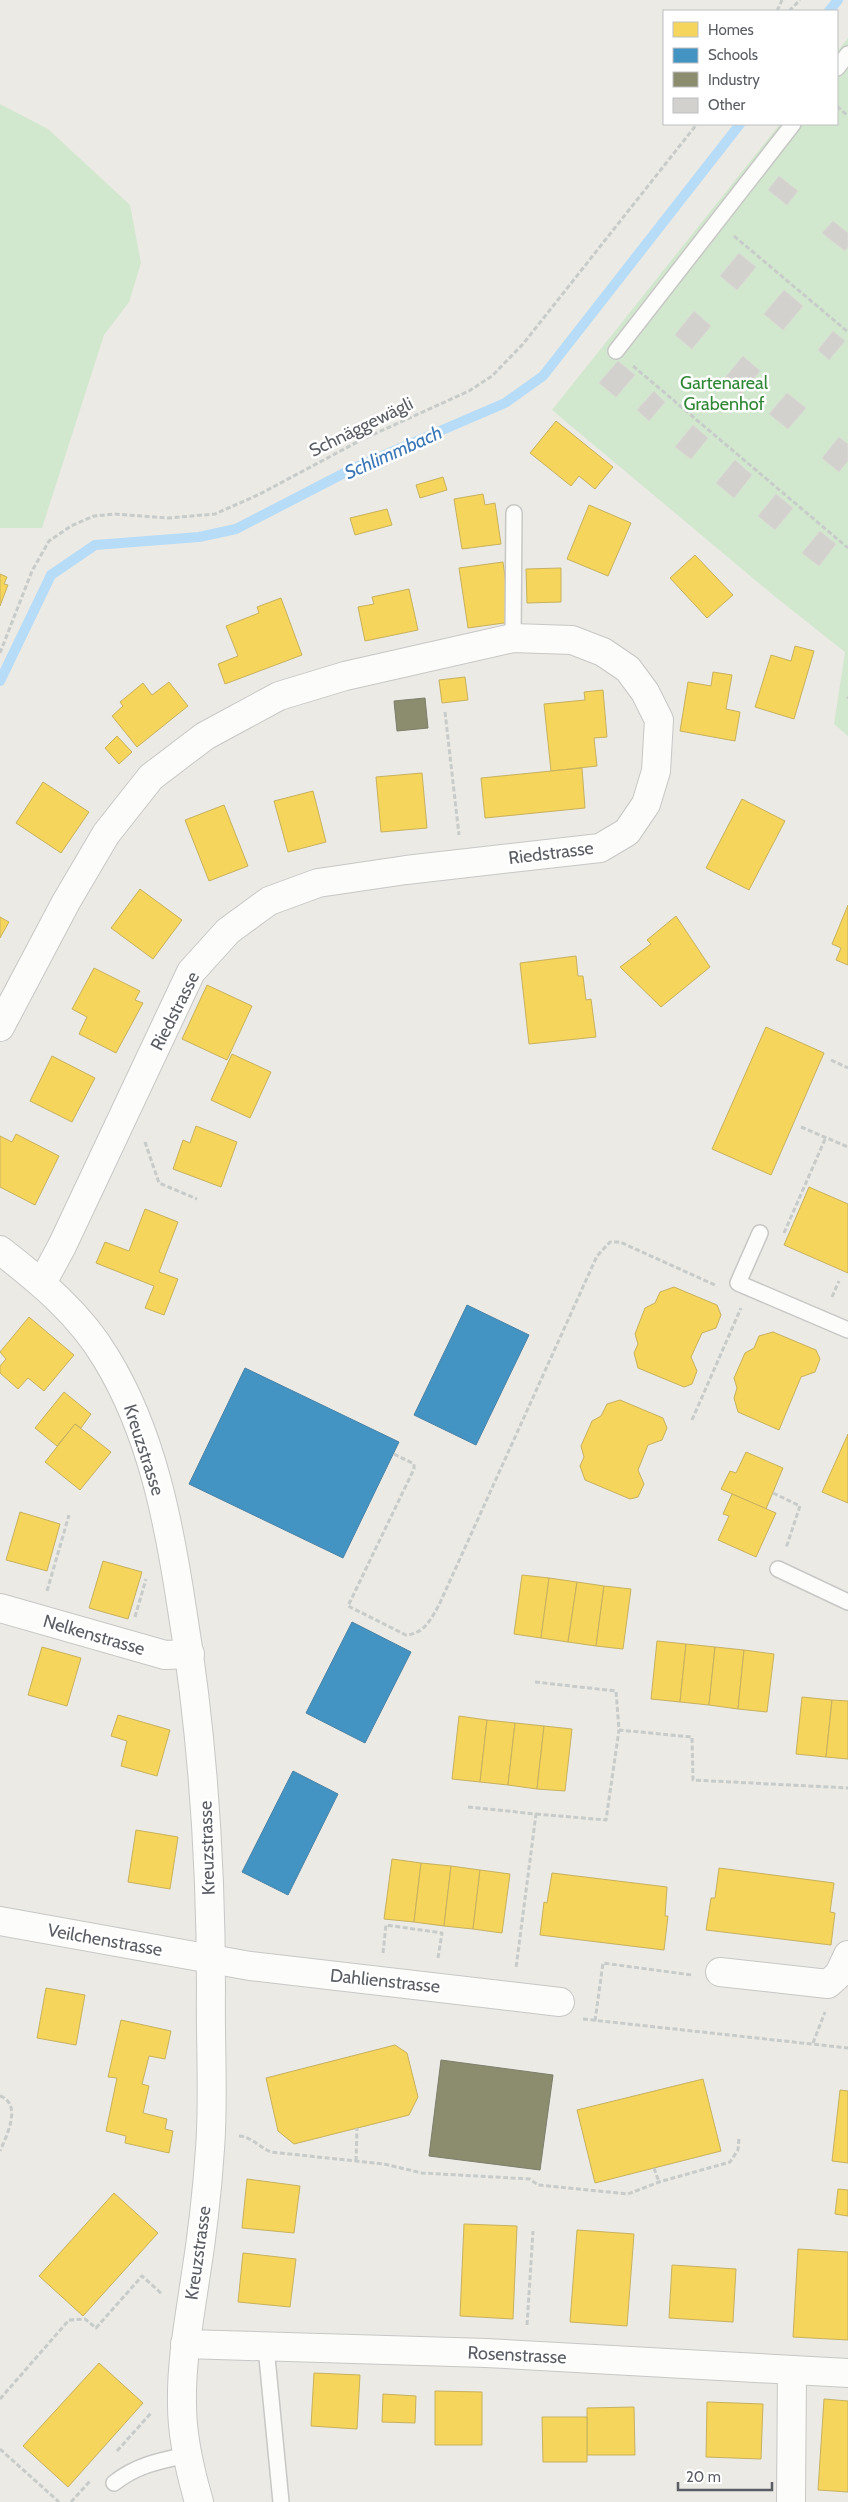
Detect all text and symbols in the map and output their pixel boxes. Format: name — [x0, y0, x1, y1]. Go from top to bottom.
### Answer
legend — [663, 10, 838, 125]
text: Homes — [708, 21, 754, 39]
text: Schools — [708, 46, 758, 64]
text: Industry — [708, 71, 760, 89]
text: Other — [708, 96, 745, 114]
park label: Gartenareal Grabenhof — [680, 372, 769, 415]
street label: Schnäggewägli — [305, 392, 417, 462]
water label: Schlimmbach — [341, 421, 446, 484]
street label: Riedstrasse — [507, 837, 595, 869]
street label: Riedstrasse — [146, 968, 204, 1054]
street label: Kreuzstrasse — [119, 1402, 169, 1498]
street label: Nelkenstrasse — [41, 1610, 147, 1660]
street label: Kreuzstrasse — [194, 1800, 220, 1896]
street label: Veilchenstrasse — [46, 1919, 164, 1961]
street label: Dahlienstrasse — [329, 1964, 441, 1998]
street label: Kreuzstrasse — [181, 2205, 215, 2301]
street label: Rosenstrasse — [467, 2341, 567, 2369]
scale bar — [678, 2460, 772, 2492]
text: 20 m — [686, 2468, 721, 2486]

